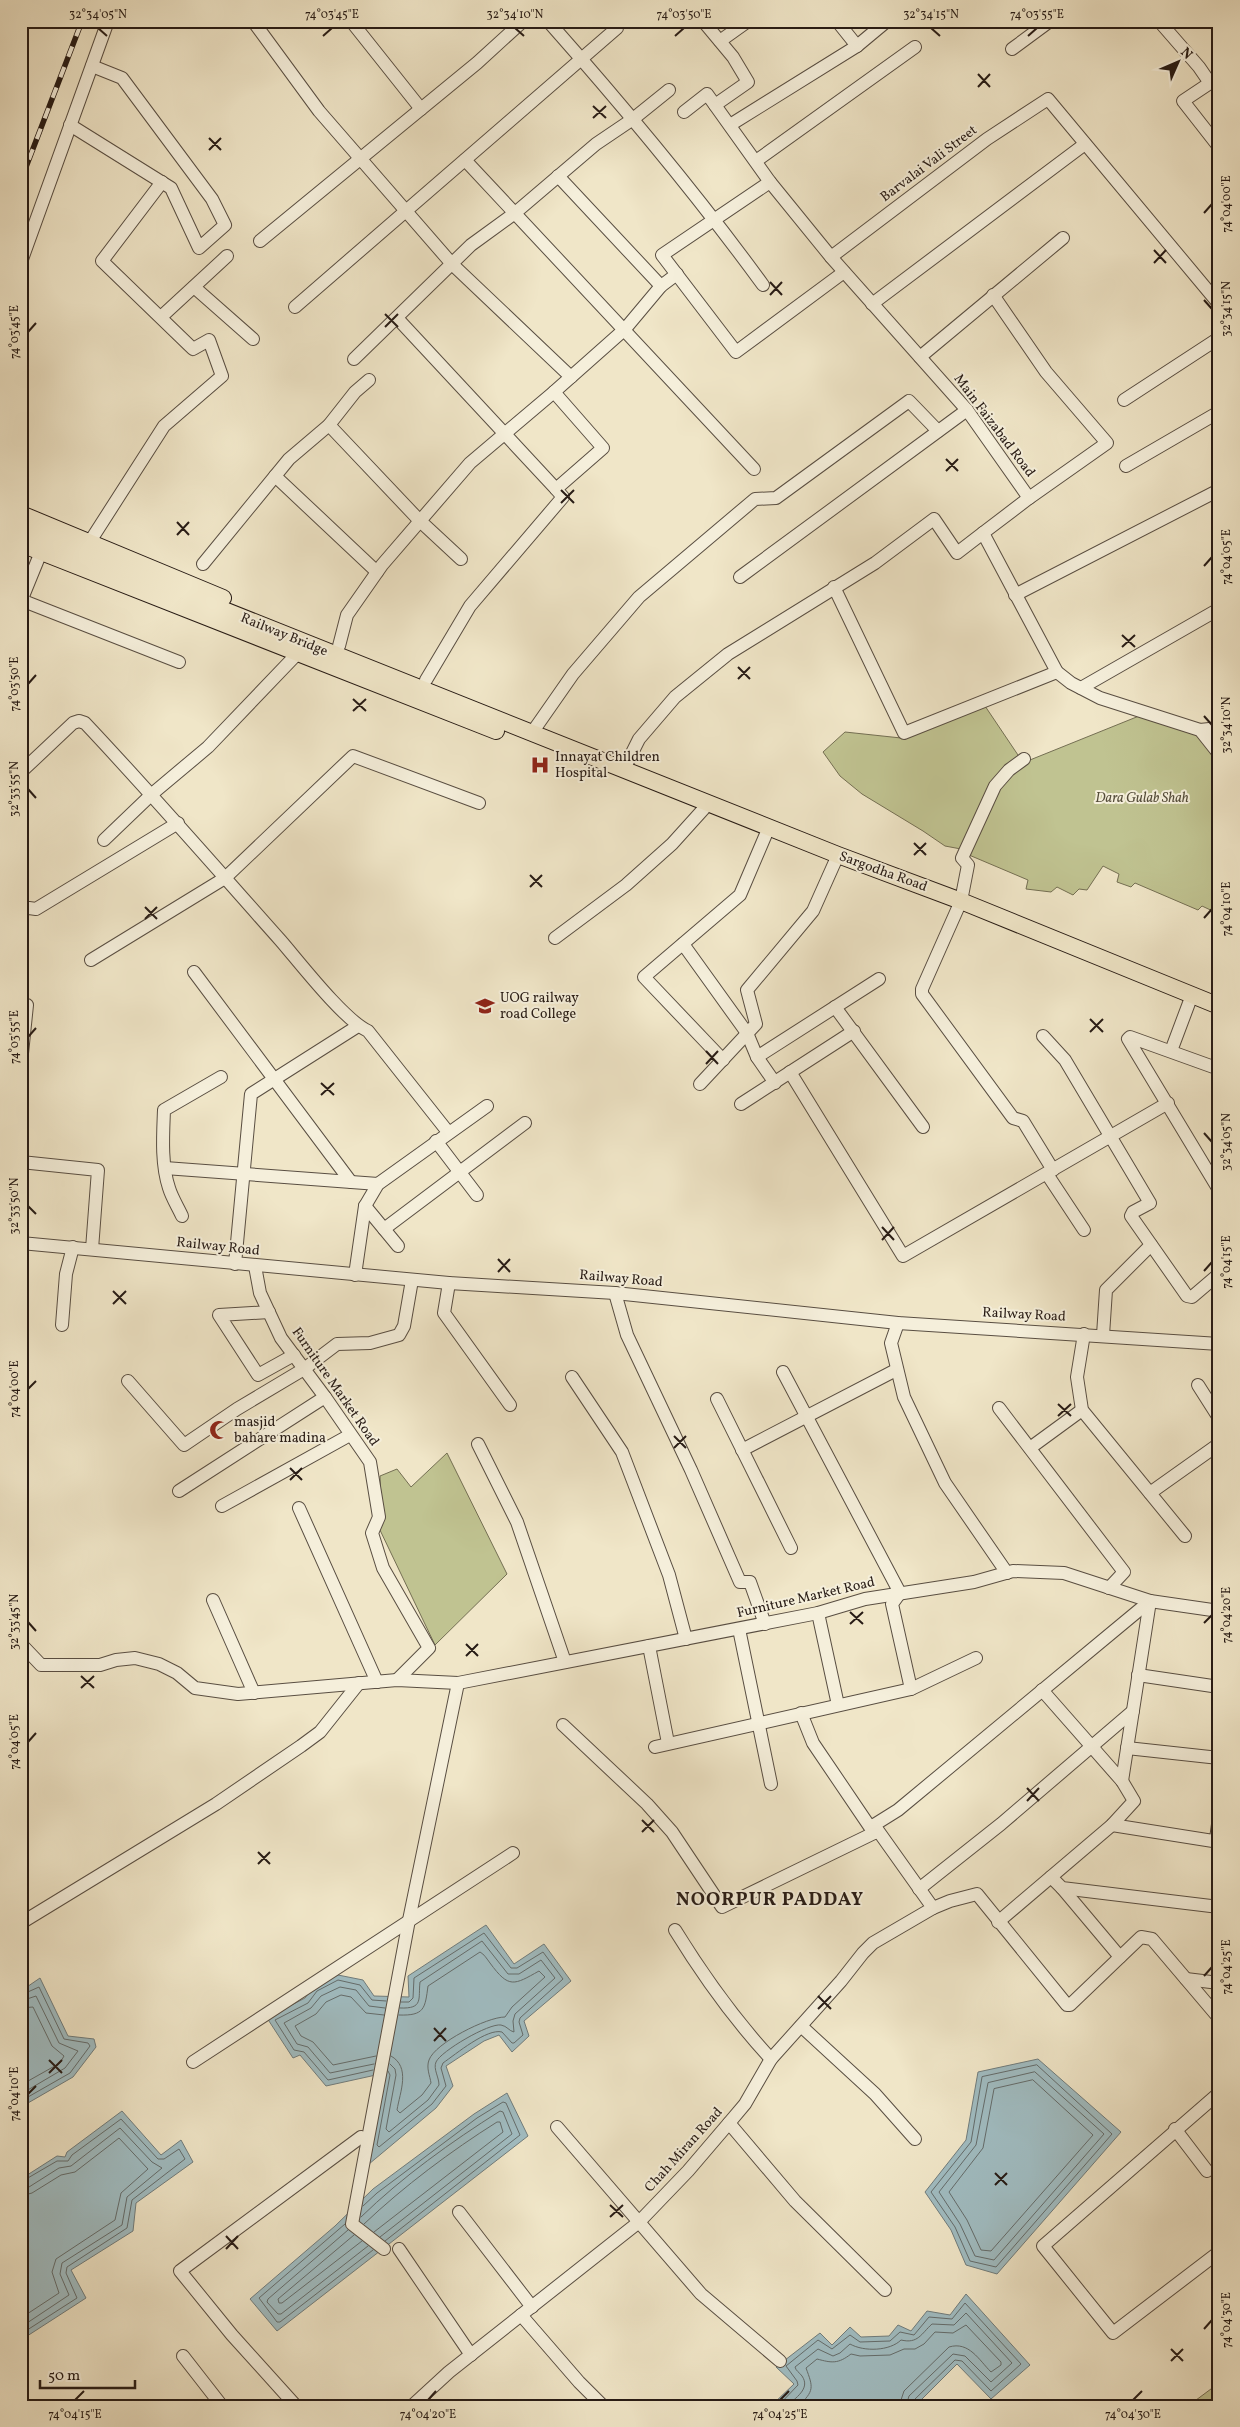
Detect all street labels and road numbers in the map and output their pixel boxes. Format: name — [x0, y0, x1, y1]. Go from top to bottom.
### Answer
street label: Barvalai Vali Street — [877, 121, 981, 207]
street label: Main Faizabad Road — [949, 371, 1039, 482]
street label: Railway Bridge — [237, 609, 331, 661]
street label: Sargodha Road — [836, 847, 930, 897]
street label: Railway Road — [175, 1233, 261, 1261]
street label: Railway Road — [578, 1266, 664, 1292]
street label: Railway Road — [982, 1303, 1066, 1327]
street label: Furniture Market Road — [287, 1324, 383, 1450]
street label: Furniture Market Road — [735, 1573, 877, 1623]
street label: Chah Miran Road — [641, 2103, 727, 2197]

